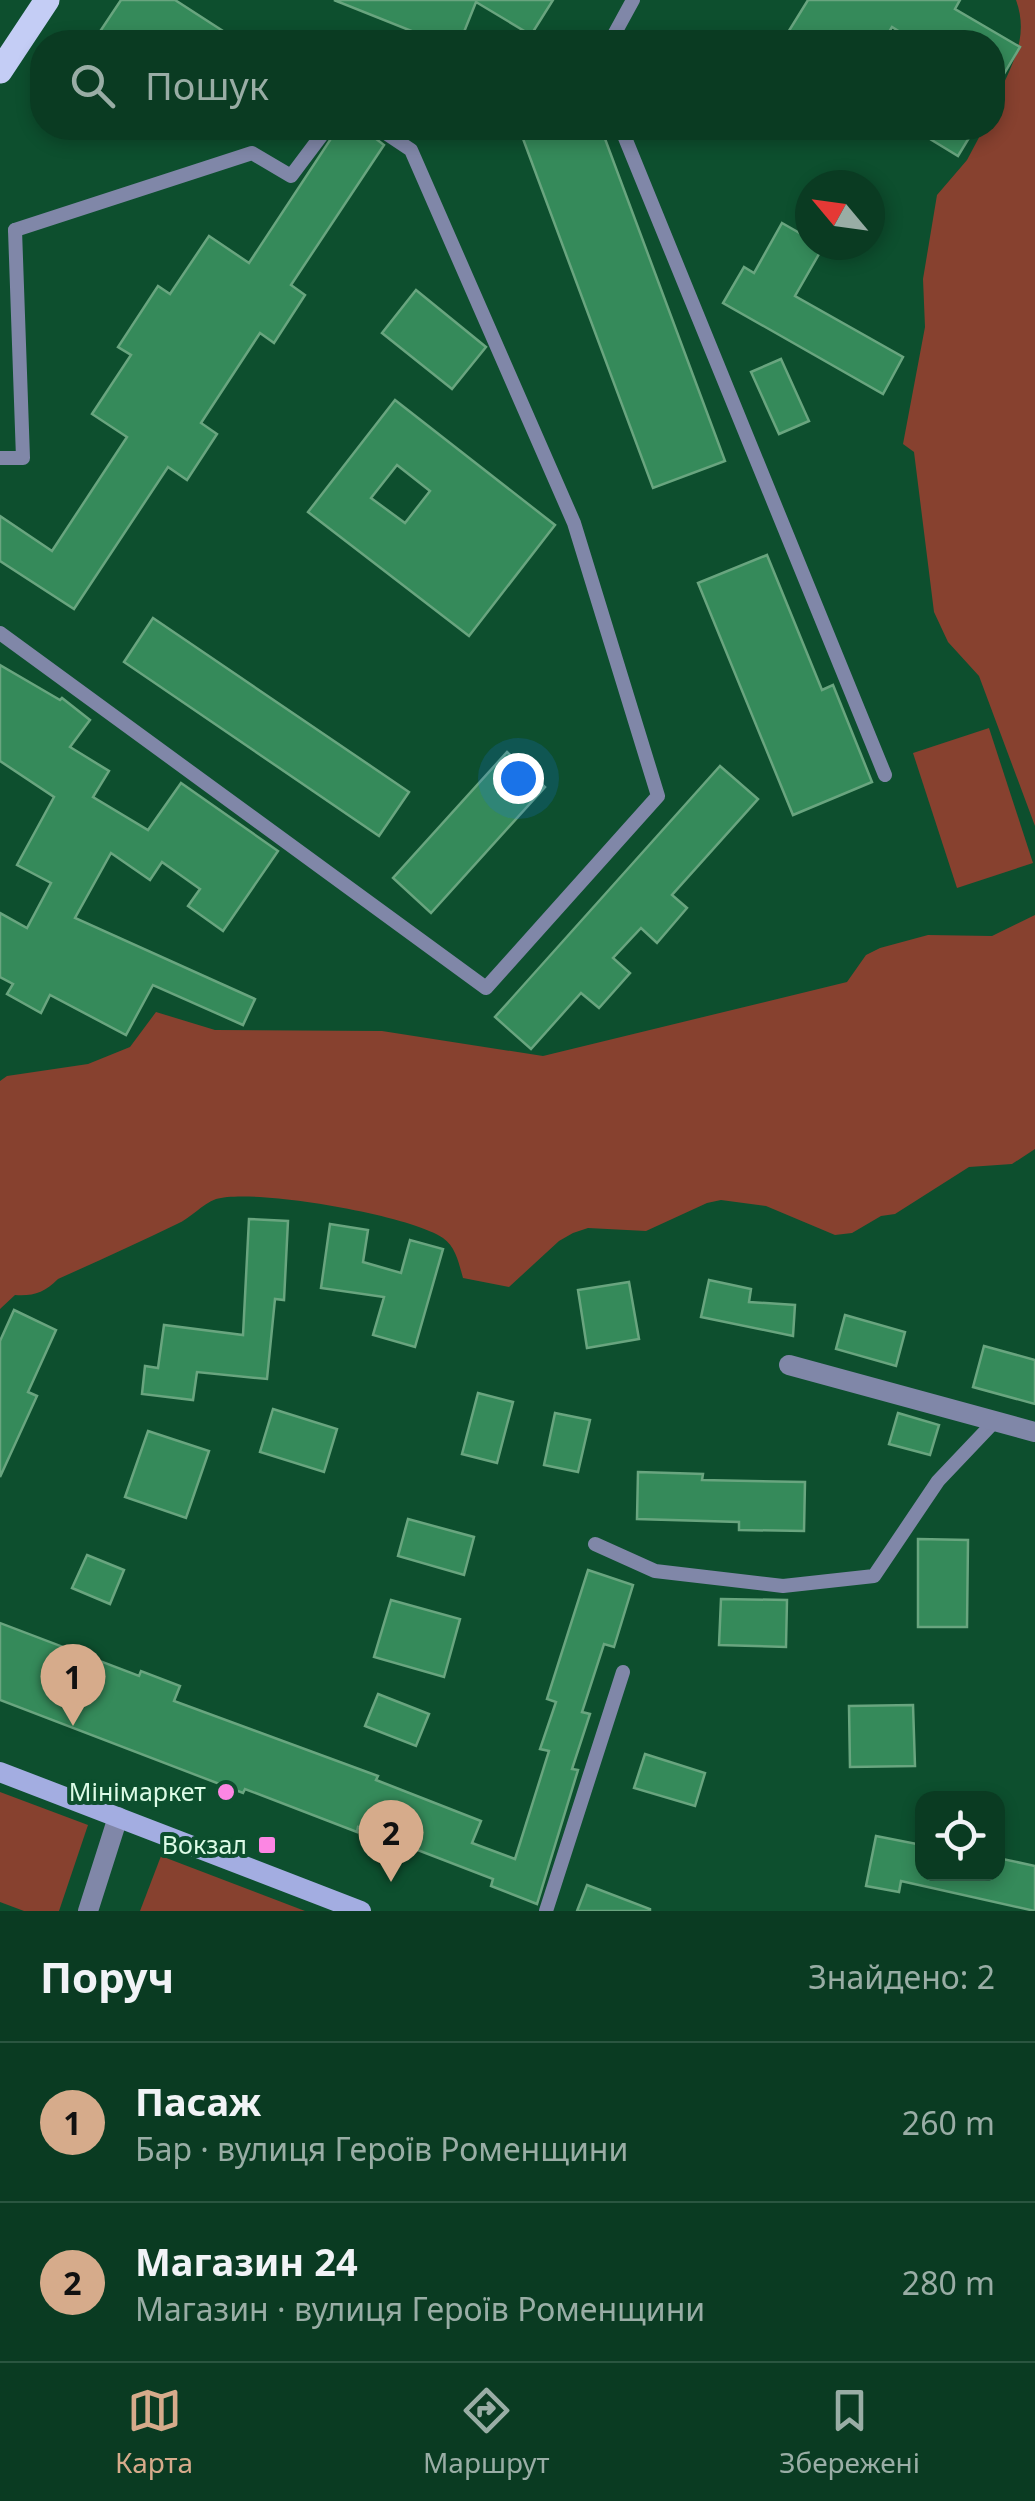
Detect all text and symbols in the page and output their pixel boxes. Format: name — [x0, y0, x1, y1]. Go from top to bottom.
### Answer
search box — [30, 30, 1005, 140]
icon: search — [65, 58, 120, 113]
text: Пошук — [145, 59, 269, 111]
north arrow — [795, 170, 885, 260]
your location — [493, 753, 544, 804]
pin: 1 — [40, 1644, 106, 1726]
place label: Мінімаркет — [69, 1774, 206, 1808]
marker: Мінімаркет — [215, 1781, 237, 1803]
map controls — [915, 1791, 1005, 1881]
button: locate — [915, 1791, 1005, 1881]
pin: 2 — [358, 1800, 424, 1882]
place label: Вокзал — [162, 1827, 247, 1861]
marker: Вокзал — [256, 1834, 278, 1856]
text: Поруч — [40, 1948, 174, 2005]
text: Знайдено: 2 — [808, 1955, 995, 1998]
text: Пасаж — [135, 2075, 261, 2127]
text: 1 — [63, 2101, 82, 2144]
text: 260 m — [902, 2101, 995, 2144]
text: Бар · вулиця Героїв Роменщини — [135, 2127, 628, 2170]
text: Магазин 24 — [135, 2235, 358, 2287]
text: 2 — [63, 2261, 82, 2304]
text: 280 m — [902, 2261, 995, 2304]
text: Магазин · вулиця Героїв Роменщини — [135, 2287, 705, 2330]
tab: Карта — [115, 2383, 193, 2481]
tab: Маршрут — [423, 2383, 549, 2481]
tab: Збережені — [779, 2383, 920, 2481]

